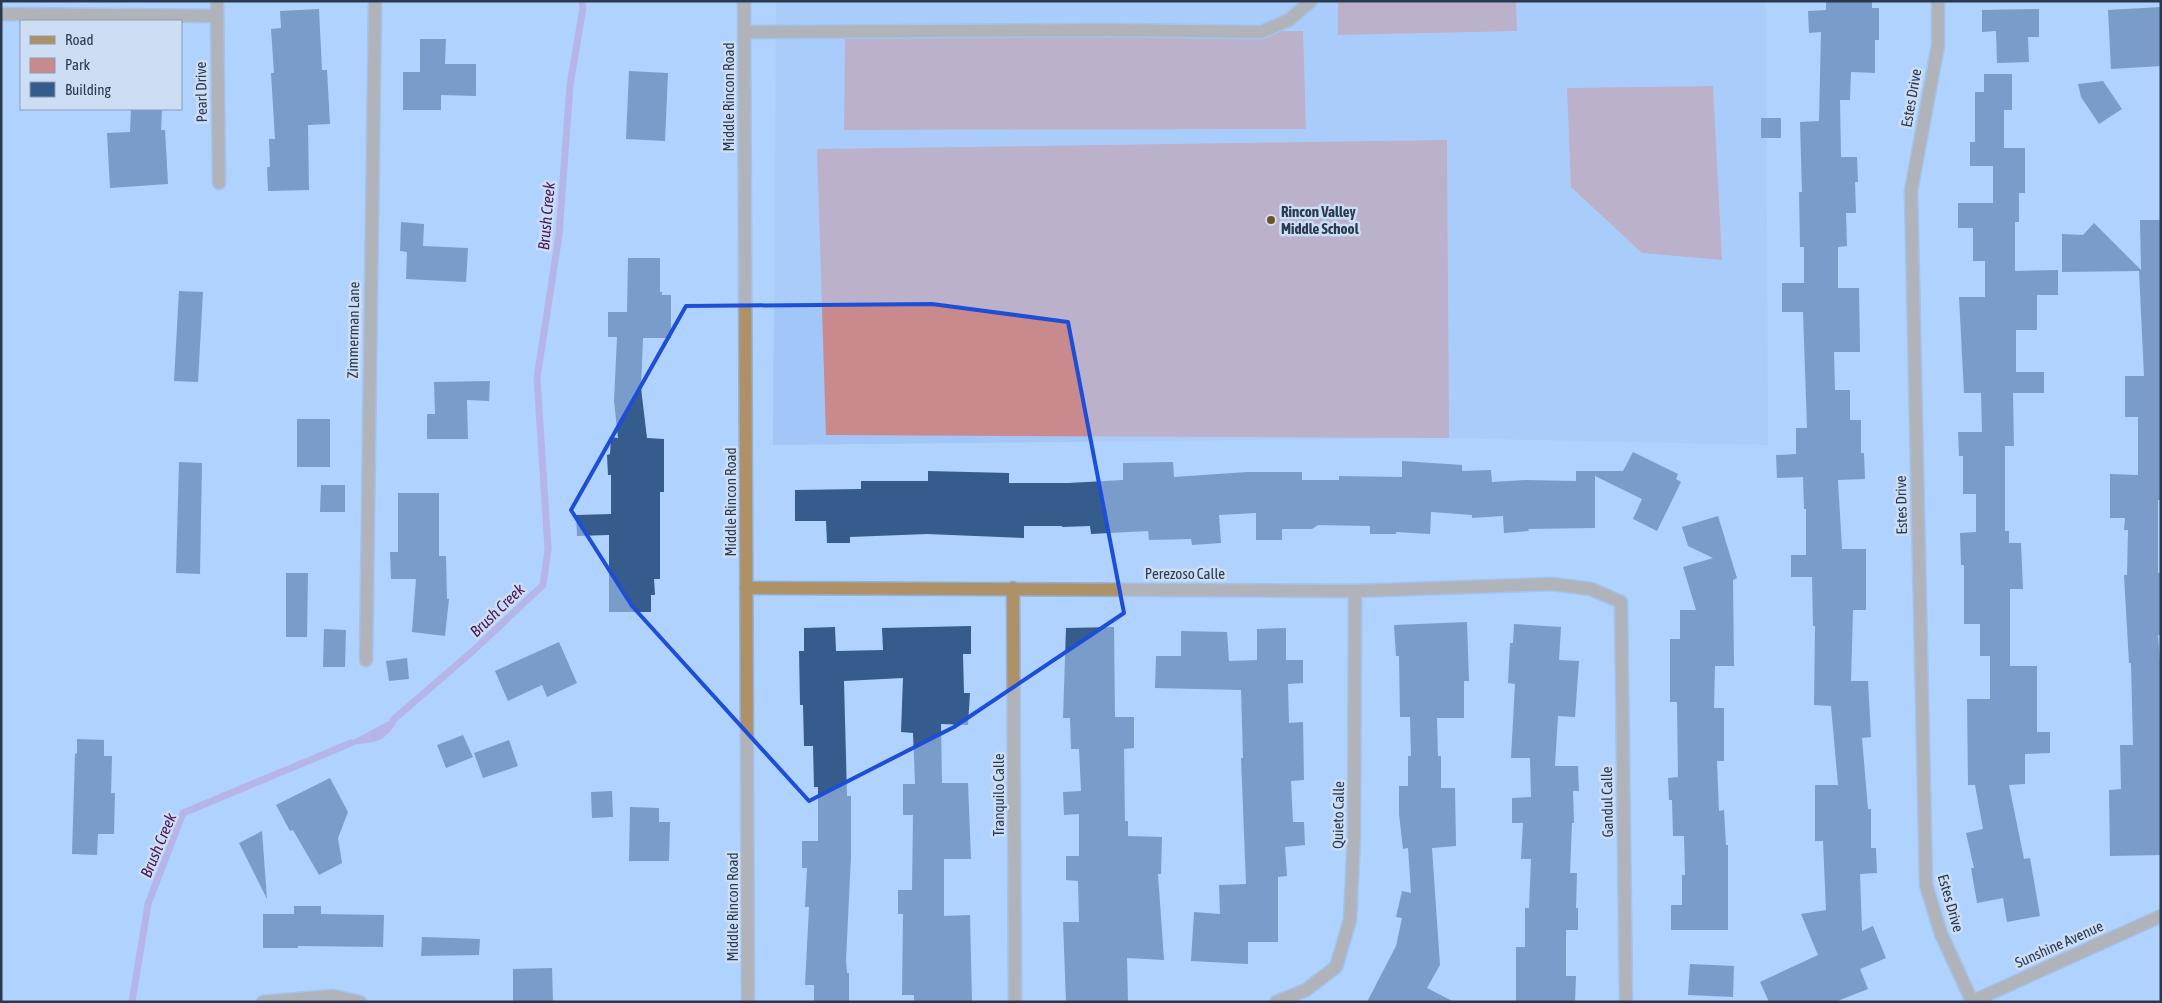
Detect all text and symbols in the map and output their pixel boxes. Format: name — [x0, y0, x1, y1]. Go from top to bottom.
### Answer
legend — [20, 20, 182, 110]
text: Road — [65, 31, 94, 48]
street label: Middle Rincon Road — [720, 42, 737, 152]
text: Park — [65, 56, 90, 73]
street label: Pearl Drive — [192, 61, 210, 122]
street label: Estes Drive — [1897, 67, 1925, 129]
text: Building — [65, 81, 111, 98]
water label: Brush Creek — [534, 180, 558, 251]
place label: Rincon Valley Middle School — [1281, 203, 1360, 237]
marker: Rincon Valley Middle School — [1265, 214, 1277, 226]
street label: Zimmerman Lane — [344, 281, 362, 379]
street label: Middle Rincon Road — [722, 447, 739, 557]
street label: Estes Drive — [1892, 475, 1910, 535]
street label: Perezoso Calle — [1145, 565, 1225, 582]
water label: Brush Creek — [466, 579, 529, 640]
street label: Tranquilo Calle — [990, 753, 1007, 837]
street label: Gandul Calle — [1598, 766, 1616, 838]
street label: Quieto Calle — [1329, 781, 1347, 849]
water label: Brush Creek — [136, 809, 180, 880]
street label: Middle Rincon Road — [724, 852, 741, 962]
street label: Estes Drive — [1935, 872, 1967, 934]
street label: Sunshine Avenue — [2012, 917, 2106, 971]

